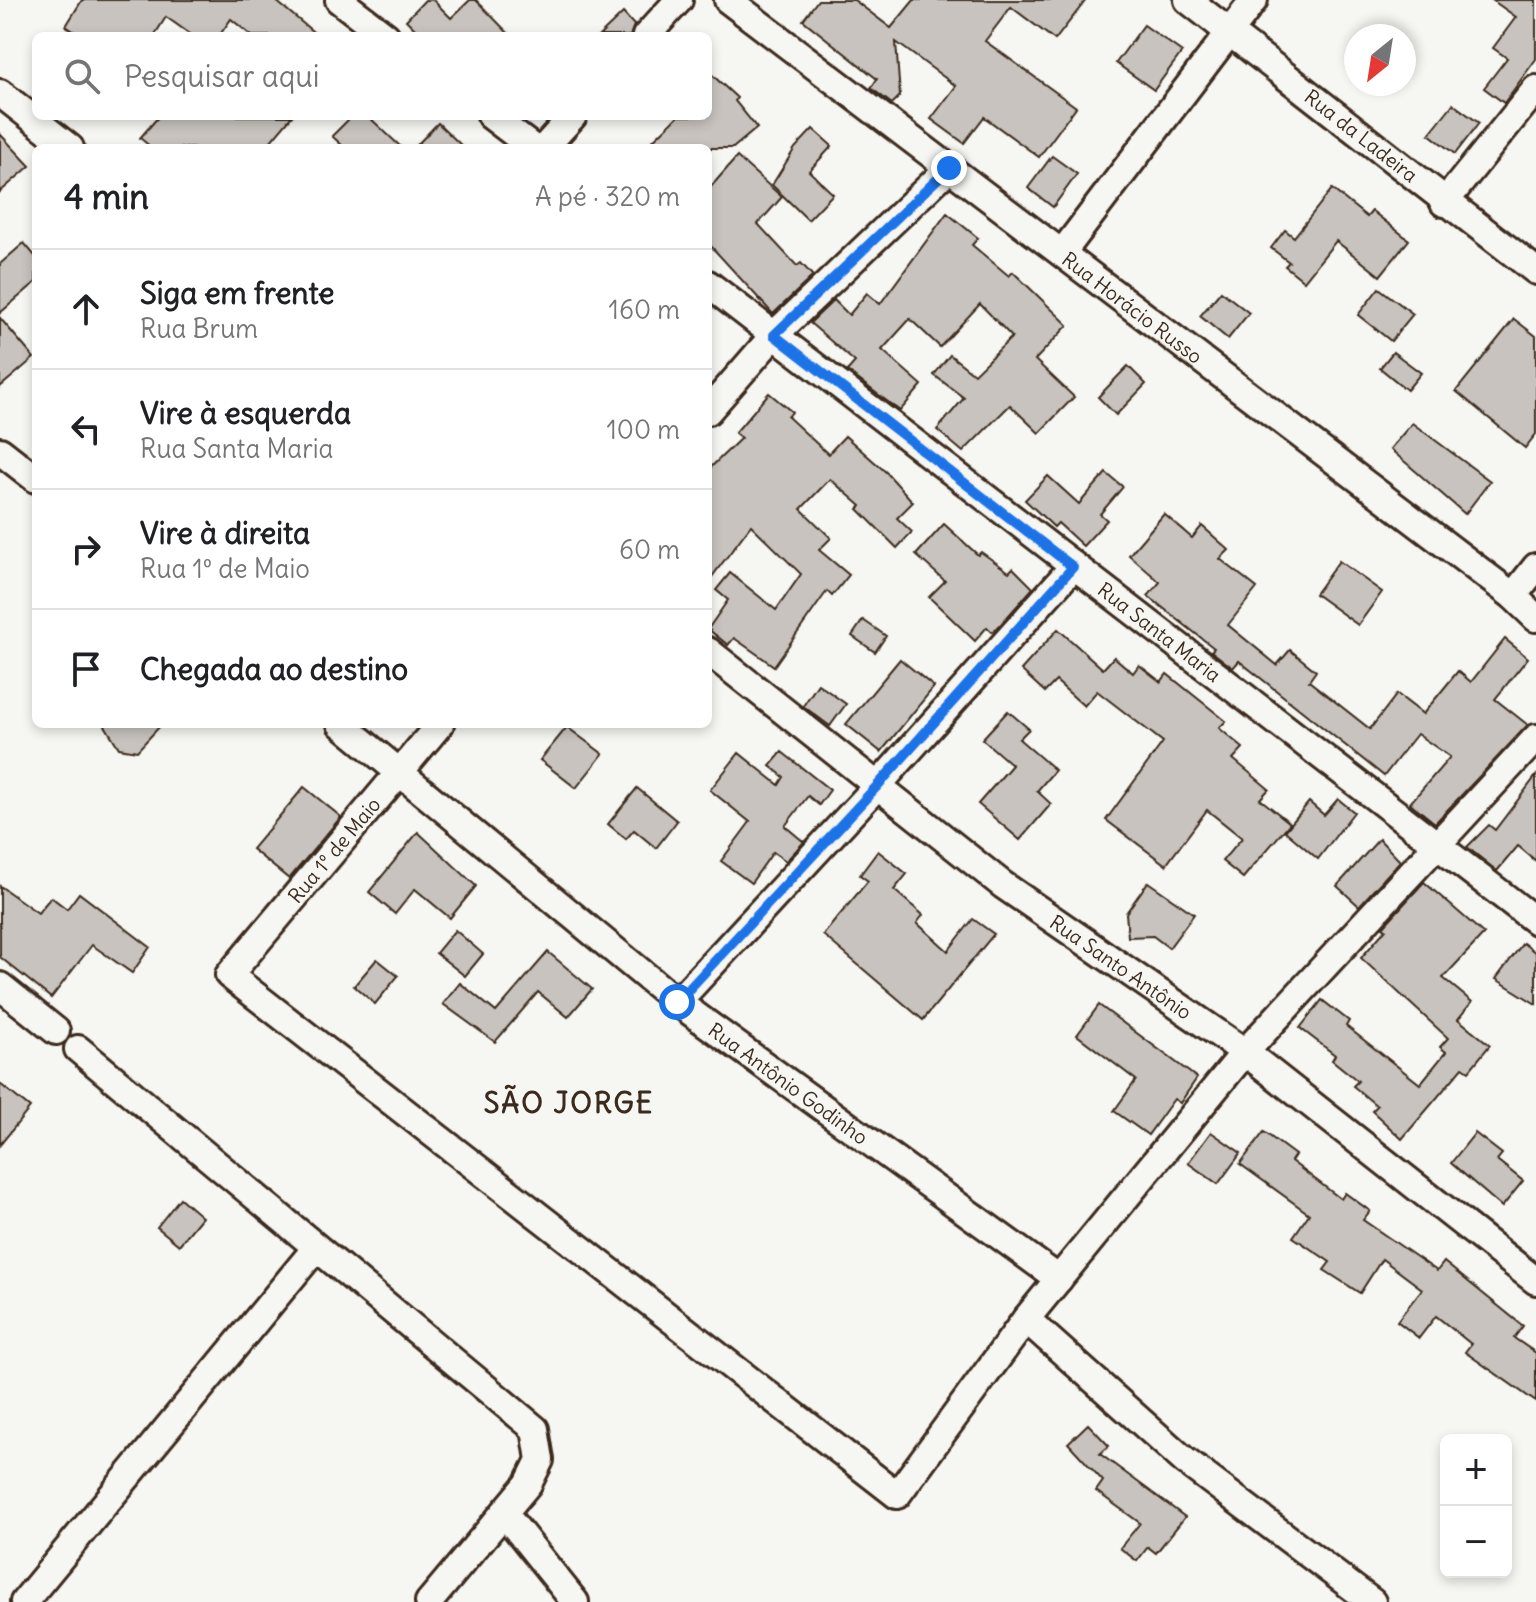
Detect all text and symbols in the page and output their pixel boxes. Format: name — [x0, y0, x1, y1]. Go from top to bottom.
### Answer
north arrow — [1344, 24, 1416, 96]
search box — [32, 32, 712, 120]
icon: search — [60, 54, 104, 98]
text: Pesquisar aqui — [124, 57, 320, 95]
street label: Rua da Ladeira — [1300, 83, 1423, 187]
route end — [931, 150, 967, 186]
text: 4 min — [64, 175, 149, 218]
text: A pé · 320 m — [535, 180, 680, 213]
street label: Rua Horácio Russo — [1057, 246, 1208, 368]
text: Siga em frente — [140, 274, 334, 312]
icon: ahead — [64, 287, 108, 331]
text: 160 m — [609, 293, 680, 326]
text: Rua Brum — [140, 312, 258, 345]
text: Vire à esquerda — [140, 394, 351, 432]
icon: left — [64, 407, 108, 451]
text: 100 m — [606, 413, 680, 446]
text: Rua Santa Maria — [140, 432, 333, 465]
text: Vire à direita — [140, 514, 310, 552]
icon: right — [64, 527, 108, 571]
text: 60 m — [619, 533, 680, 566]
text: Rua 1º de Maio — [140, 552, 310, 585]
street label: Rua Santa Maria — [1093, 576, 1226, 687]
icon: arrive — [64, 647, 108, 691]
text: Chegada ao destino — [140, 650, 408, 688]
street label: Rua 1º de Maio — [282, 792, 386, 908]
street label: Rua Santo Antônio — [1045, 909, 1197, 1024]
route start — [659, 984, 695, 1020]
street label: Rua Antônio Godinho — [704, 1017, 873, 1149]
district label: SÃO JORGE — [484, 1084, 654, 1121]
map controls — [1440, 1434, 1512, 1578]
button: + — [1440, 1434, 1512, 1506]
button: − — [1440, 1506, 1512, 1578]

